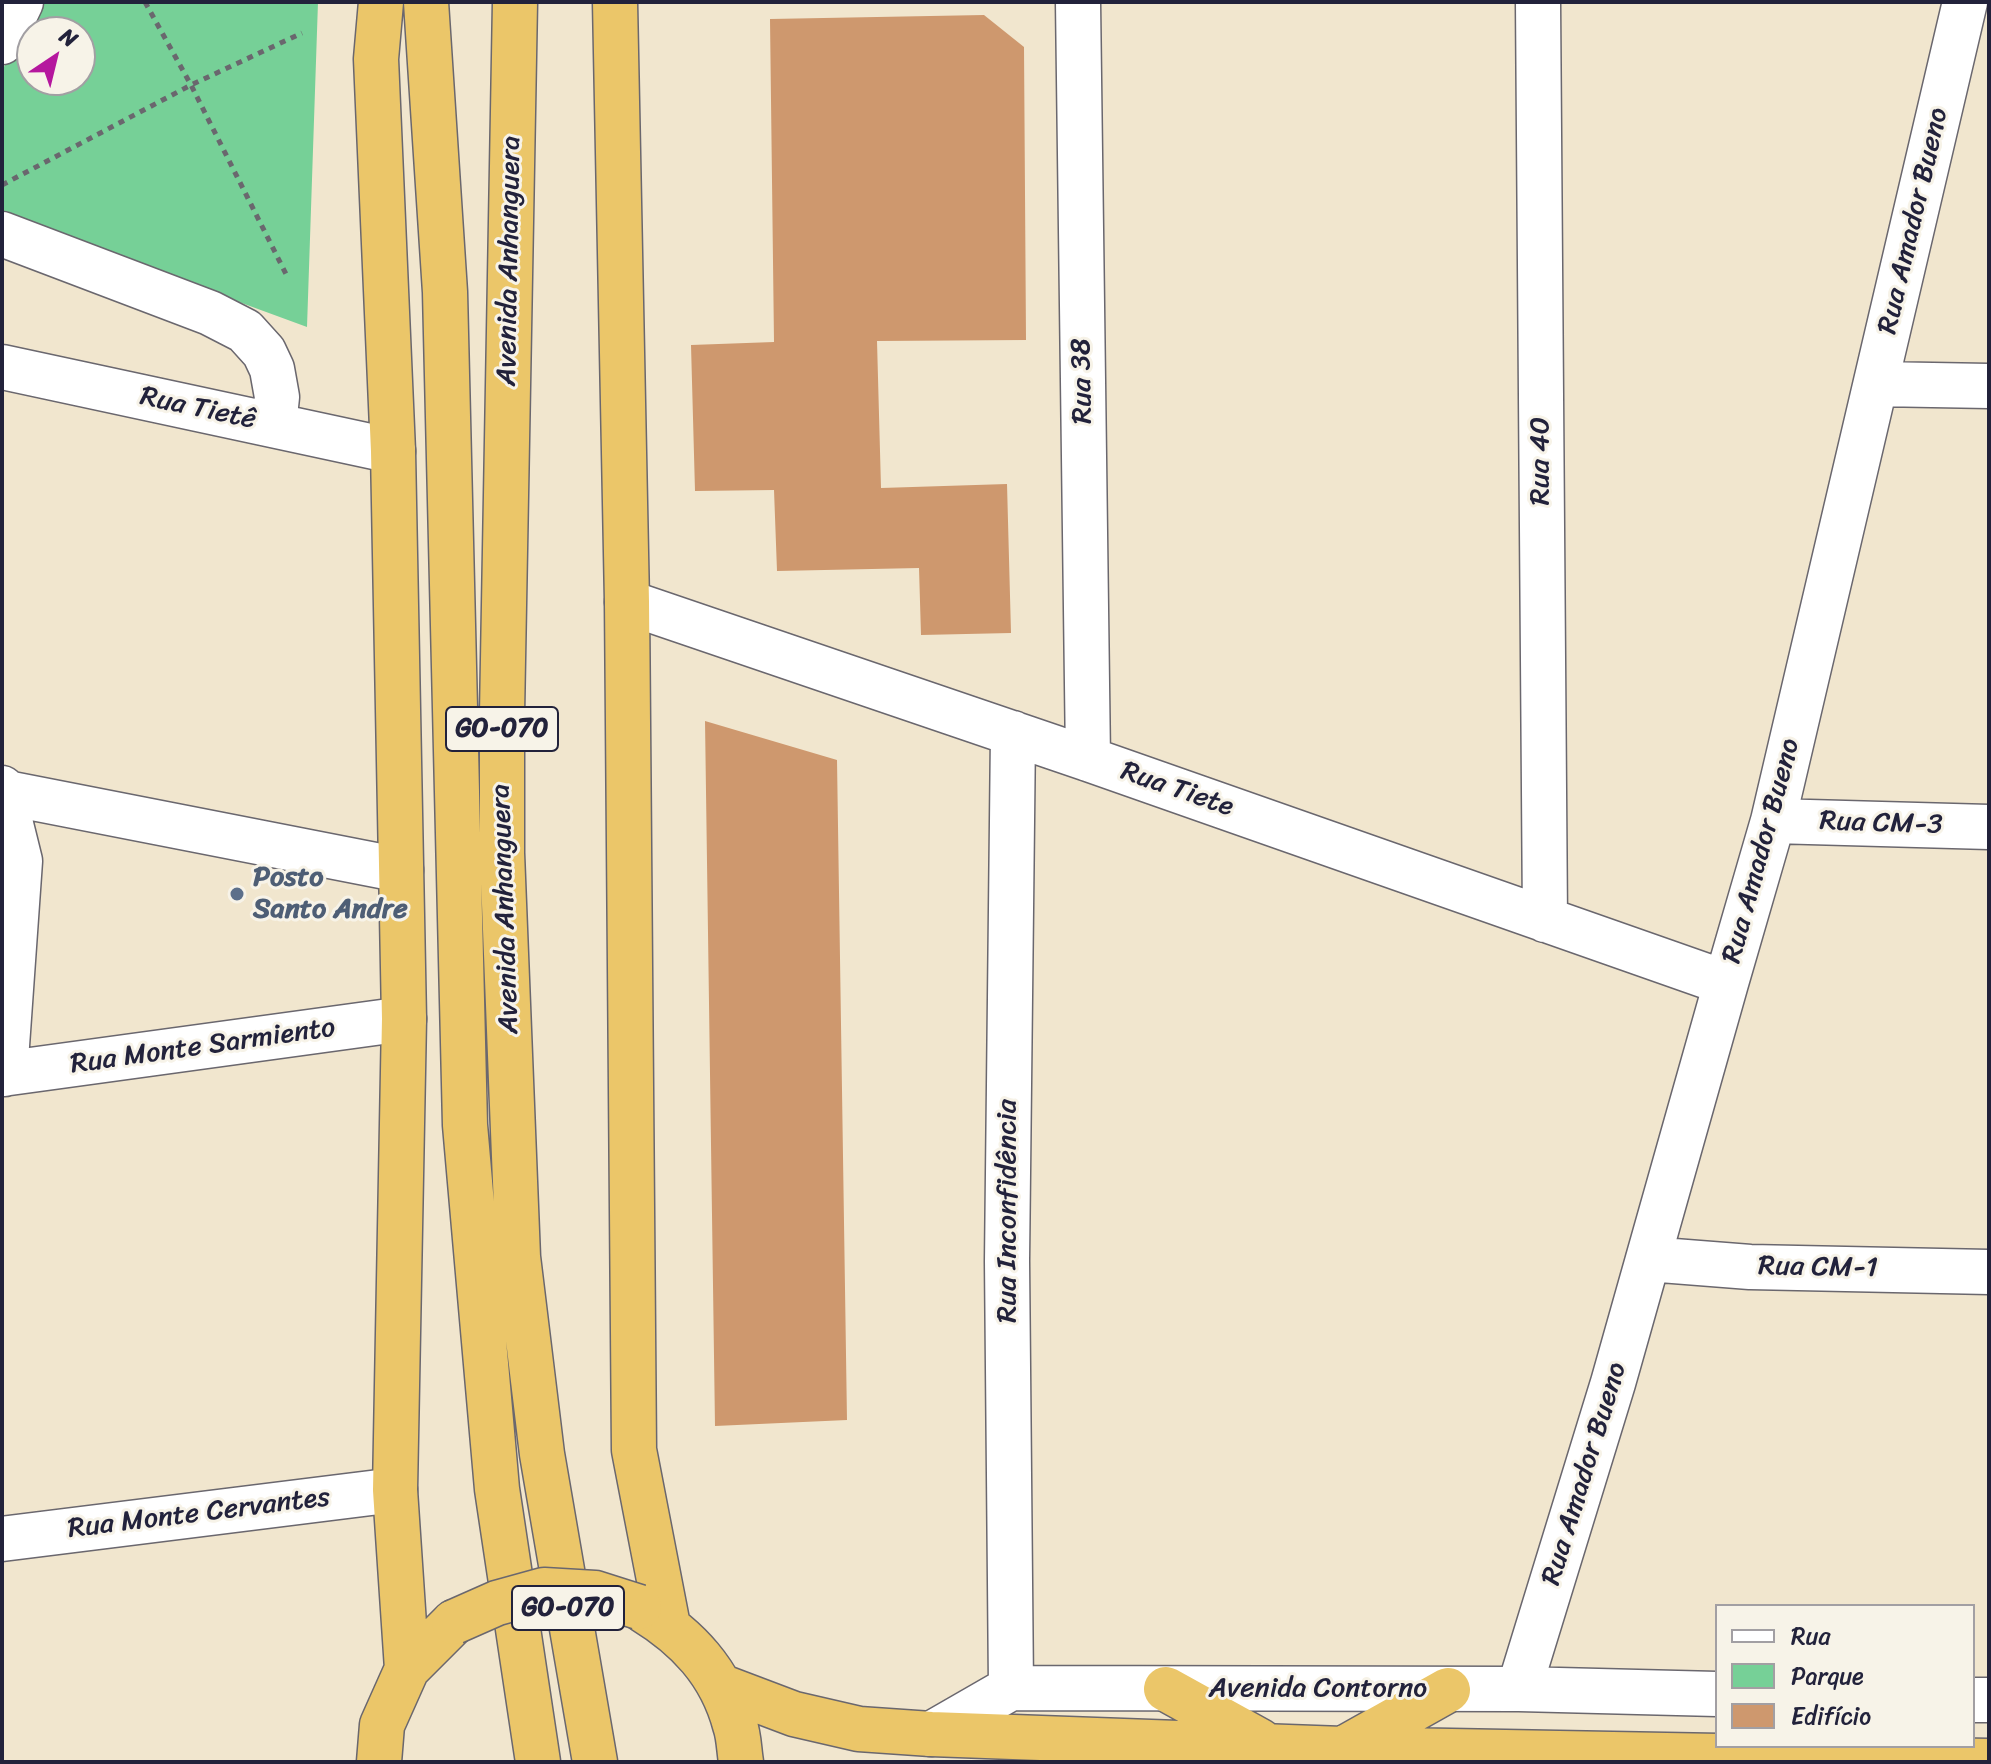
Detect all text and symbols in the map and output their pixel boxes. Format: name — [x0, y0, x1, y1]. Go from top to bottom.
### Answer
north arrow — [16, 16, 96, 96]
text: N — [51, 17, 86, 58]
street label: Rua Amador Bueno — [1872, 105, 1956, 337]
street label: Avenida Anhanguera — [491, 136, 529, 386]
street label: Rua 38 — [1065, 338, 1101, 424]
street label: Rua Tietê — [137, 380, 259, 438]
street label: Rua 40 — [1524, 417, 1558, 505]
road number: GO-070 — [446, 707, 558, 751]
street label: Rua Amador Bueno — [1716, 735, 1808, 967]
street label: Rua Tiete — [1116, 755, 1238, 825]
street label: Avenida Anhanguera — [485, 783, 527, 1035]
street label: Rua CM-3 — [1819, 805, 1943, 843]
place label: Posto Santo Andre — [253, 861, 408, 927]
marker: Posto Santo Andre — [228, 885, 246, 903]
street label: Rua Monte Sarmiento — [68, 1012, 338, 1082]
street label: Rua Inconfidência — [991, 1099, 1025, 1323]
street label: Rua CM-1 — [1758, 1250, 1878, 1286]
street label: Rua Amador Bueno — [1535, 1359, 1635, 1589]
street label: Rua Monte Cervantes — [66, 1481, 332, 1547]
road number: GO-070 — [512, 1586, 624, 1630]
legend — [1715, 1604, 1975, 1748]
text: Rua — [1791, 1615, 1830, 1657]
text: Parque — [1791, 1655, 1864, 1697]
street label: Avenida Contorno — [1209, 1672, 1427, 1706]
text: Edifício — [1791, 1695, 1871, 1737]

